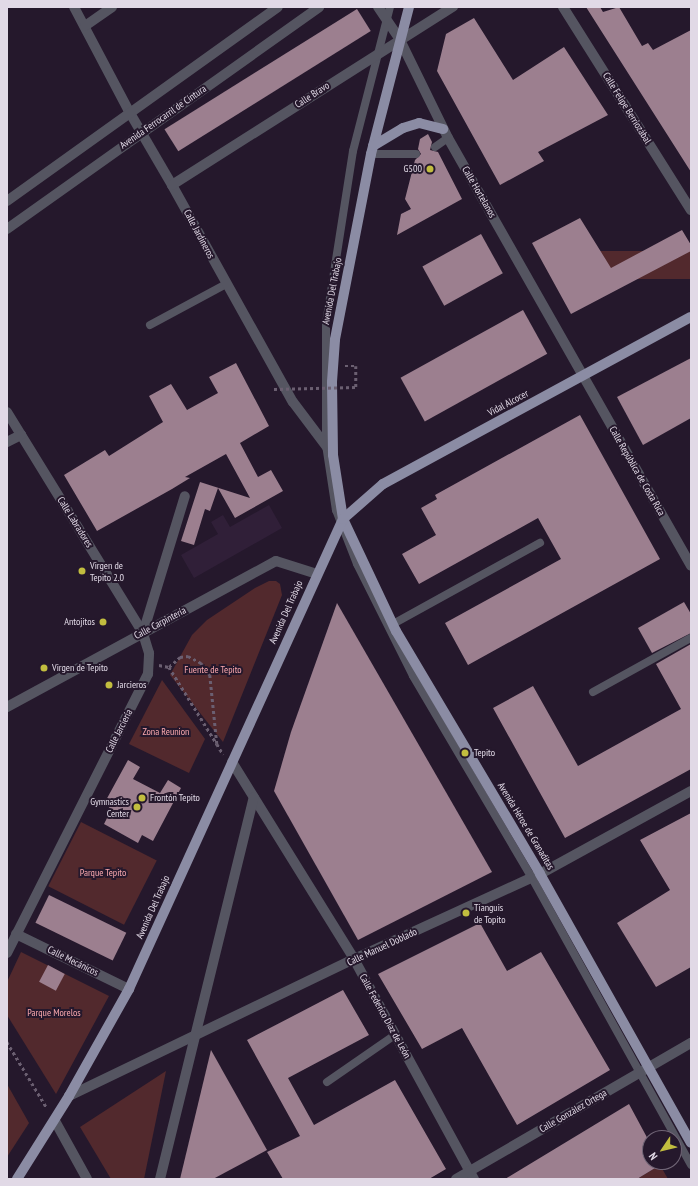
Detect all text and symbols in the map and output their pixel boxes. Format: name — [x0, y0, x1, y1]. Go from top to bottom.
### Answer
street label: Calle Felipe Berriozábal — [600, 70, 654, 146]
street label: Calle Bravo — [292, 79, 332, 111]
street label: Avenida Ferrocarril de Cintura — [117, 83, 209, 151]
place label: G500 — [404, 163, 422, 175]
marker: G500 — [425, 164, 435, 174]
street label: Calle Hortelanos — [459, 164, 499, 220]
street label: Calle Jardineros — [181, 207, 217, 261]
street label: Avenida Del Trabajo — [320, 256, 344, 326]
street label: Vidal Alcocer — [485, 387, 531, 419]
street label: Calle República de Costa Rica — [607, 424, 667, 518]
street label: Calle Labradores — [55, 495, 95, 549]
place label: Virgen de Tepito 2.0 — [90, 559, 124, 582]
marker: Virgen de Tepito 2.0 — [77, 566, 87, 576]
street label: Avenida Del Trabajo — [267, 578, 305, 646]
street label: Calle Carpintería — [132, 604, 188, 642]
place label: Antojitos — [64, 616, 95, 628]
marker: Antojitos — [98, 617, 108, 627]
place label: Virgen de Tepito — [52, 662, 108, 674]
marker: Virgen de Tepito — [39, 663, 49, 673]
park label: Fuente de Tepito — [184, 664, 242, 676]
place label: Jarcieros — [117, 679, 146, 691]
marker: Jarcieros — [104, 680, 114, 690]
street label: Calle Jarciería — [103, 707, 135, 755]
park label: Zona Reunion — [143, 726, 189, 738]
marker: Tepito — [459, 747, 471, 759]
place label: Tepito — [474, 747, 495, 759]
street label: Avenida Héroe de Granaditas — [495, 780, 557, 872]
place label: Frontón Tepito — [150, 792, 200, 804]
marker: Frontón Tepito — [137, 793, 147, 803]
place label: Gymnastics Center — [90, 795, 129, 818]
marker: Gymnastics Center — [132, 802, 142, 812]
park label: Parque Tepito — [80, 867, 126, 879]
street label: Avenida Del Trabajo — [134, 873, 172, 941]
place label: Tianguis de Topito — [474, 901, 506, 924]
marker: Tianguis de Topito — [461, 908, 471, 918]
street label: Calle Manuel Doblado — [345, 926, 419, 968]
street label: Calle Mecánicos — [46, 944, 100, 978]
street label: Calle Federico Díaz de León — [357, 972, 413, 1060]
park label: Parque Morelos — [27, 1007, 81, 1019]
street label: Calle González Ortega — [537, 1087, 609, 1135]
north arrow — [642, 1130, 682, 1170]
text: N — [646, 1150, 660, 1163]

